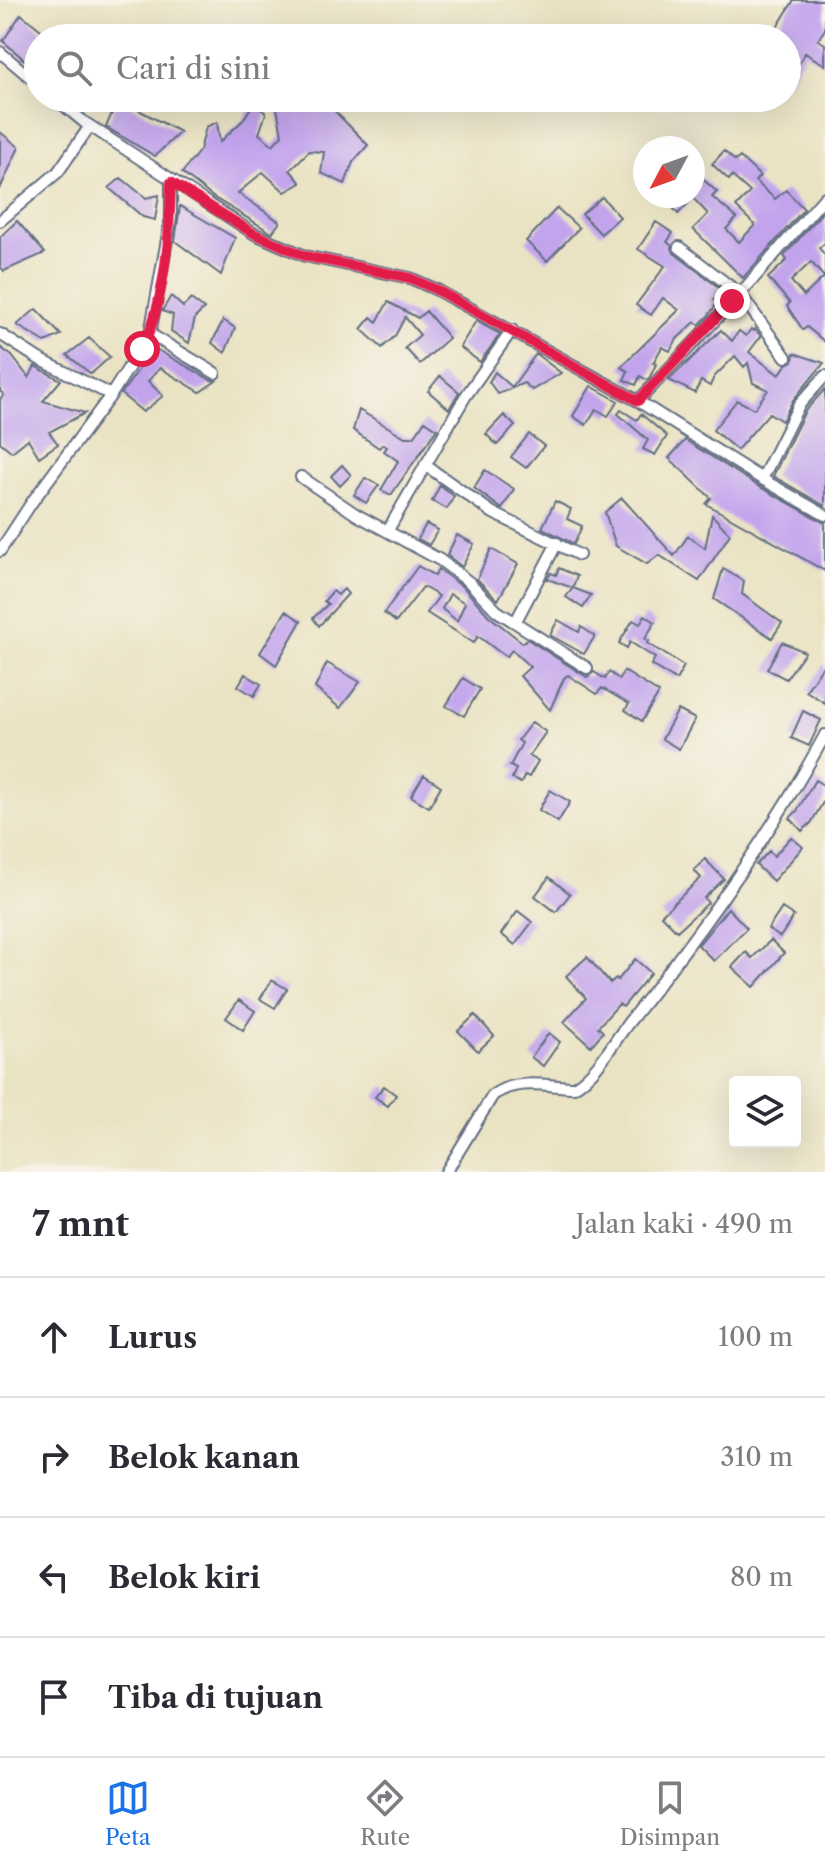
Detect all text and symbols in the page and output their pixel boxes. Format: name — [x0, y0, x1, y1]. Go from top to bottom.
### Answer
search box — [24, 24, 801, 112]
icon: search — [52, 46, 96, 90]
text: Cari di sini — [116, 50, 270, 87]
north arrow — [633, 136, 705, 208]
route end — [714, 283, 750, 319]
route start — [124, 331, 160, 367]
map controls — [729, 1076, 801, 1148]
button: layers — [729, 1076, 801, 1148]
text: 7 mnt — [32, 1203, 129, 1245]
text: Jalan kaki · 490 m — [576, 1208, 793, 1240]
icon: ahead — [32, 1315, 76, 1359]
text: Lurus — [108, 1319, 197, 1356]
text: 100 m — [718, 1321, 793, 1353]
icon: right — [32, 1435, 76, 1479]
text: Belok kanan — [108, 1439, 300, 1476]
text: 310 m — [720, 1441, 793, 1473]
icon: left — [32, 1555, 76, 1599]
text: Belok kiri — [108, 1559, 260, 1596]
text: 80 m — [730, 1561, 793, 1593]
icon: arrive — [32, 1675, 76, 1719]
text: Tiba di tujuan — [108, 1679, 323, 1716]
tab: Peta — [105, 1776, 151, 1851]
tab: Rute — [360, 1776, 410, 1851]
tab: Disimpan — [620, 1776, 720, 1851]

